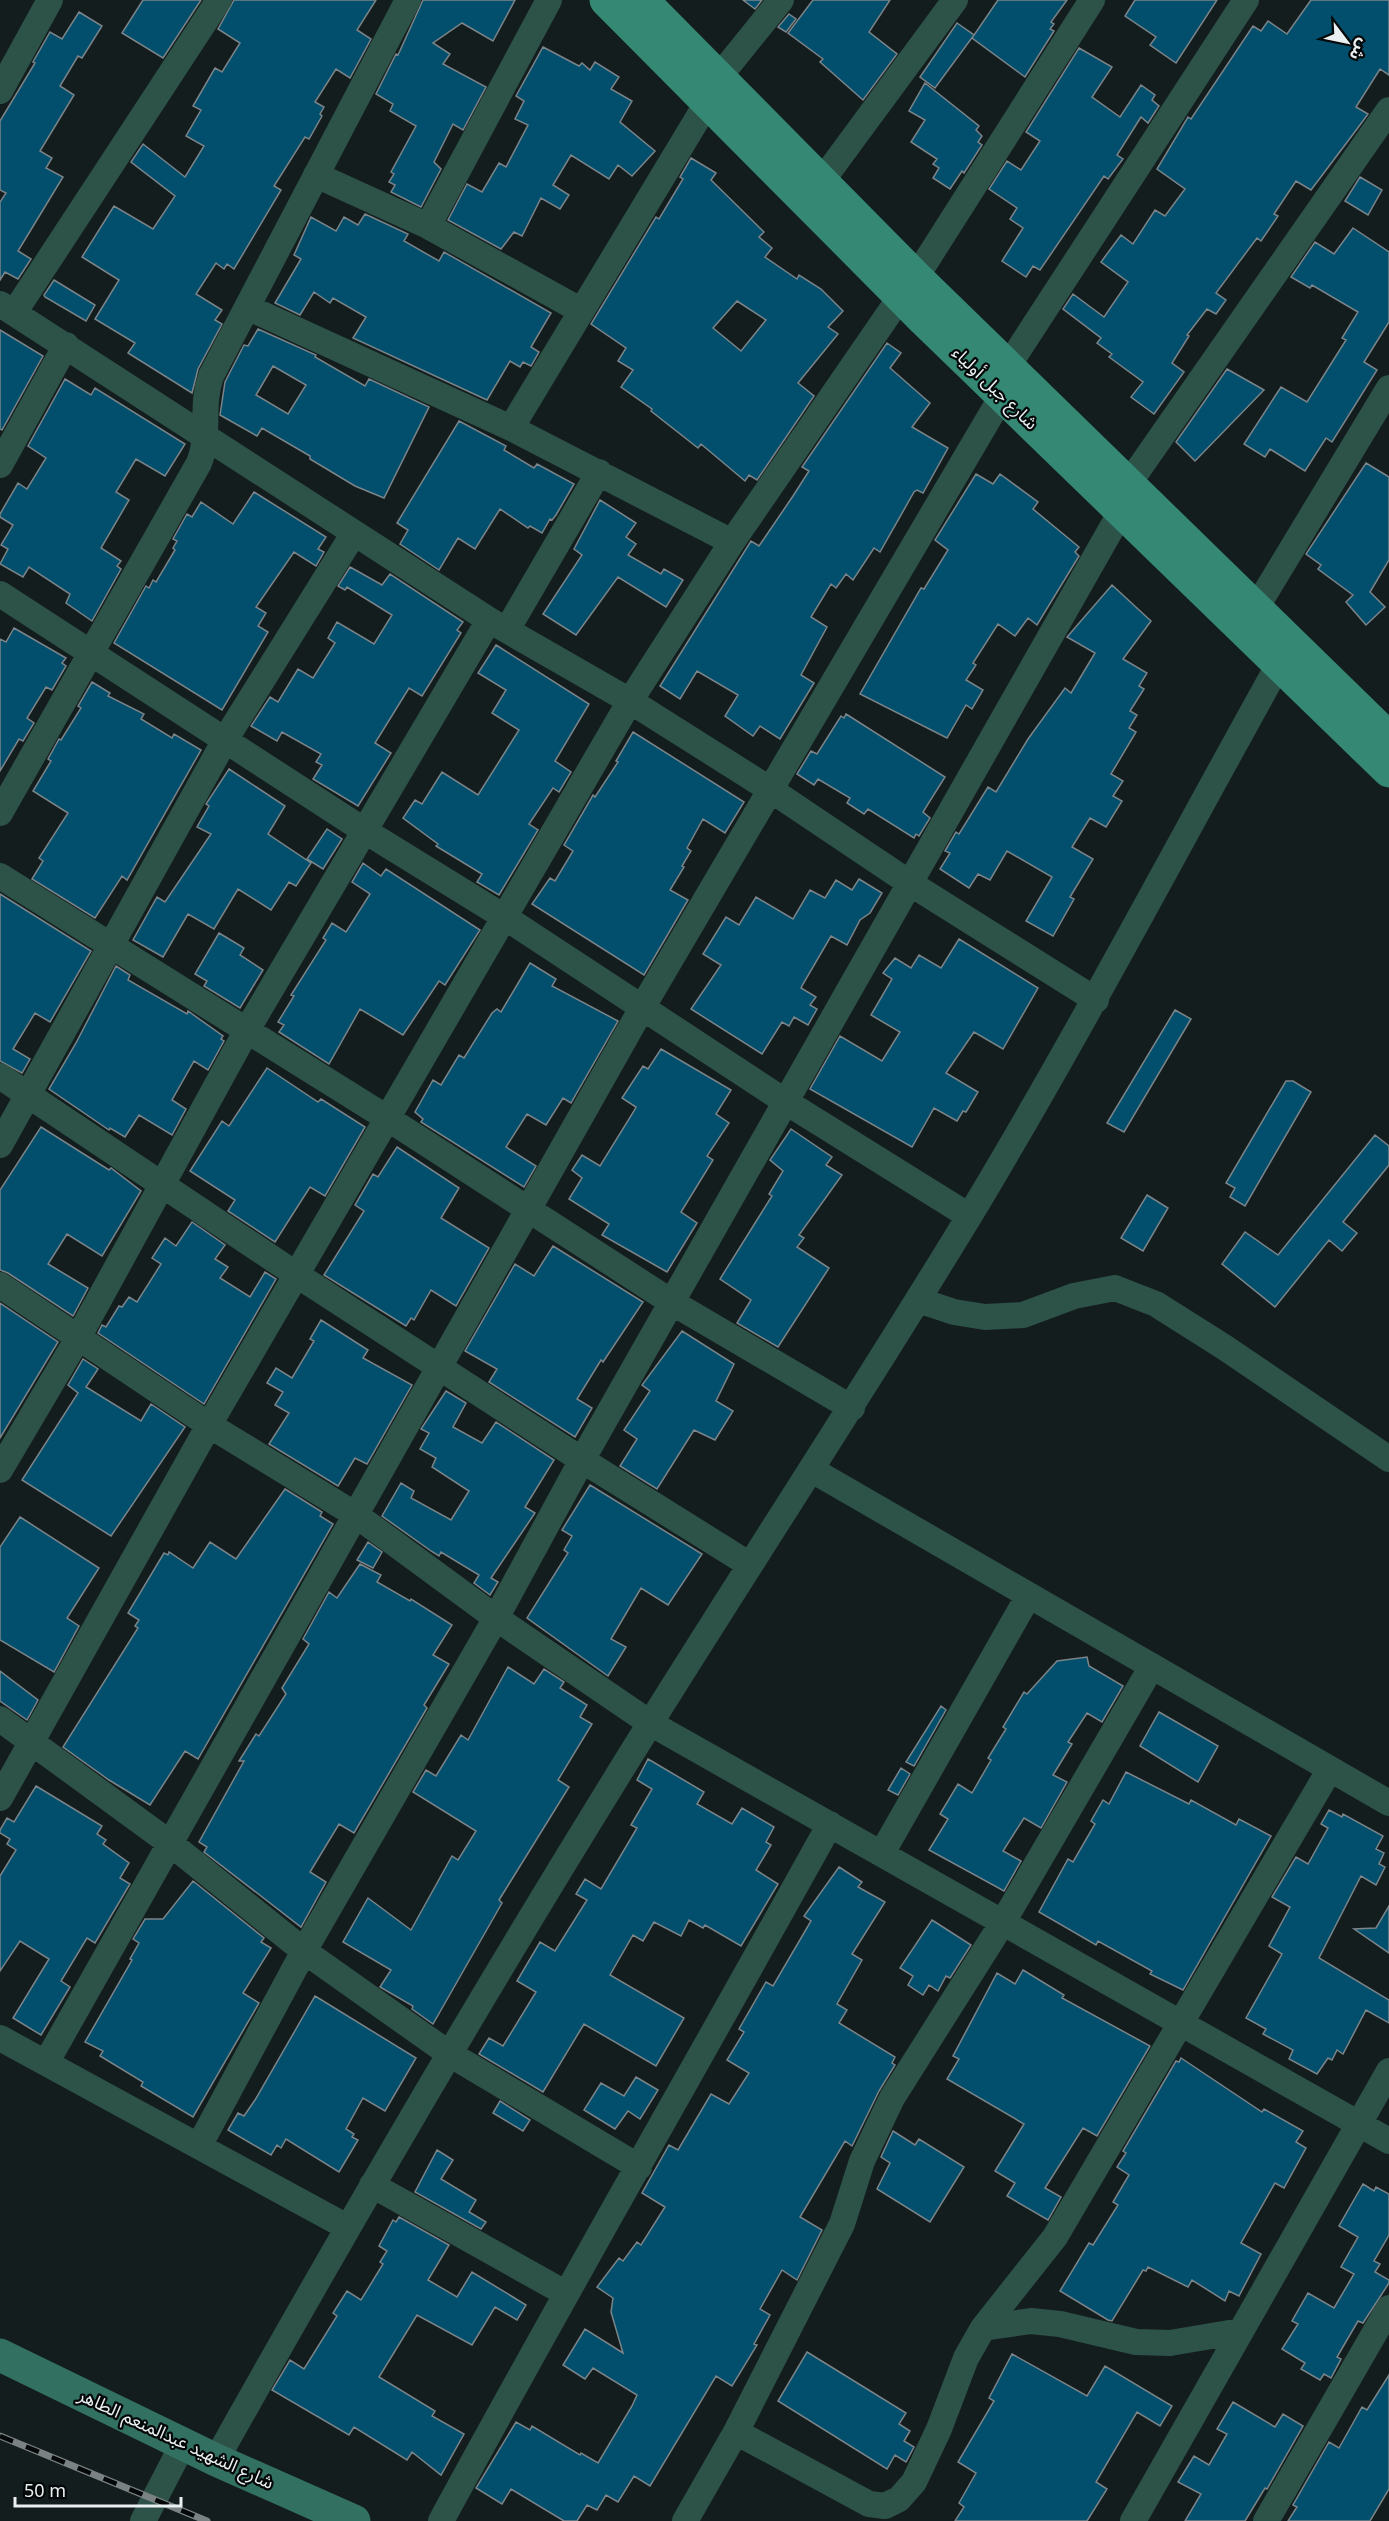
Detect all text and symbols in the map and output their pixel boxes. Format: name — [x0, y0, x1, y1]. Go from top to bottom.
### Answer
north arrow — [1317, 12, 1377, 72]
text: ش — [1339, 31, 1379, 68]
street label: شارع جبل أولياء — [942, 336, 1048, 440]
street label: شارع الشهيد عبدالمنعم الطاهر — [70, 2376, 281, 2501]
scale bar — [15, 2470, 182, 2508]
text: 50 m — [24, 2472, 66, 2510]

